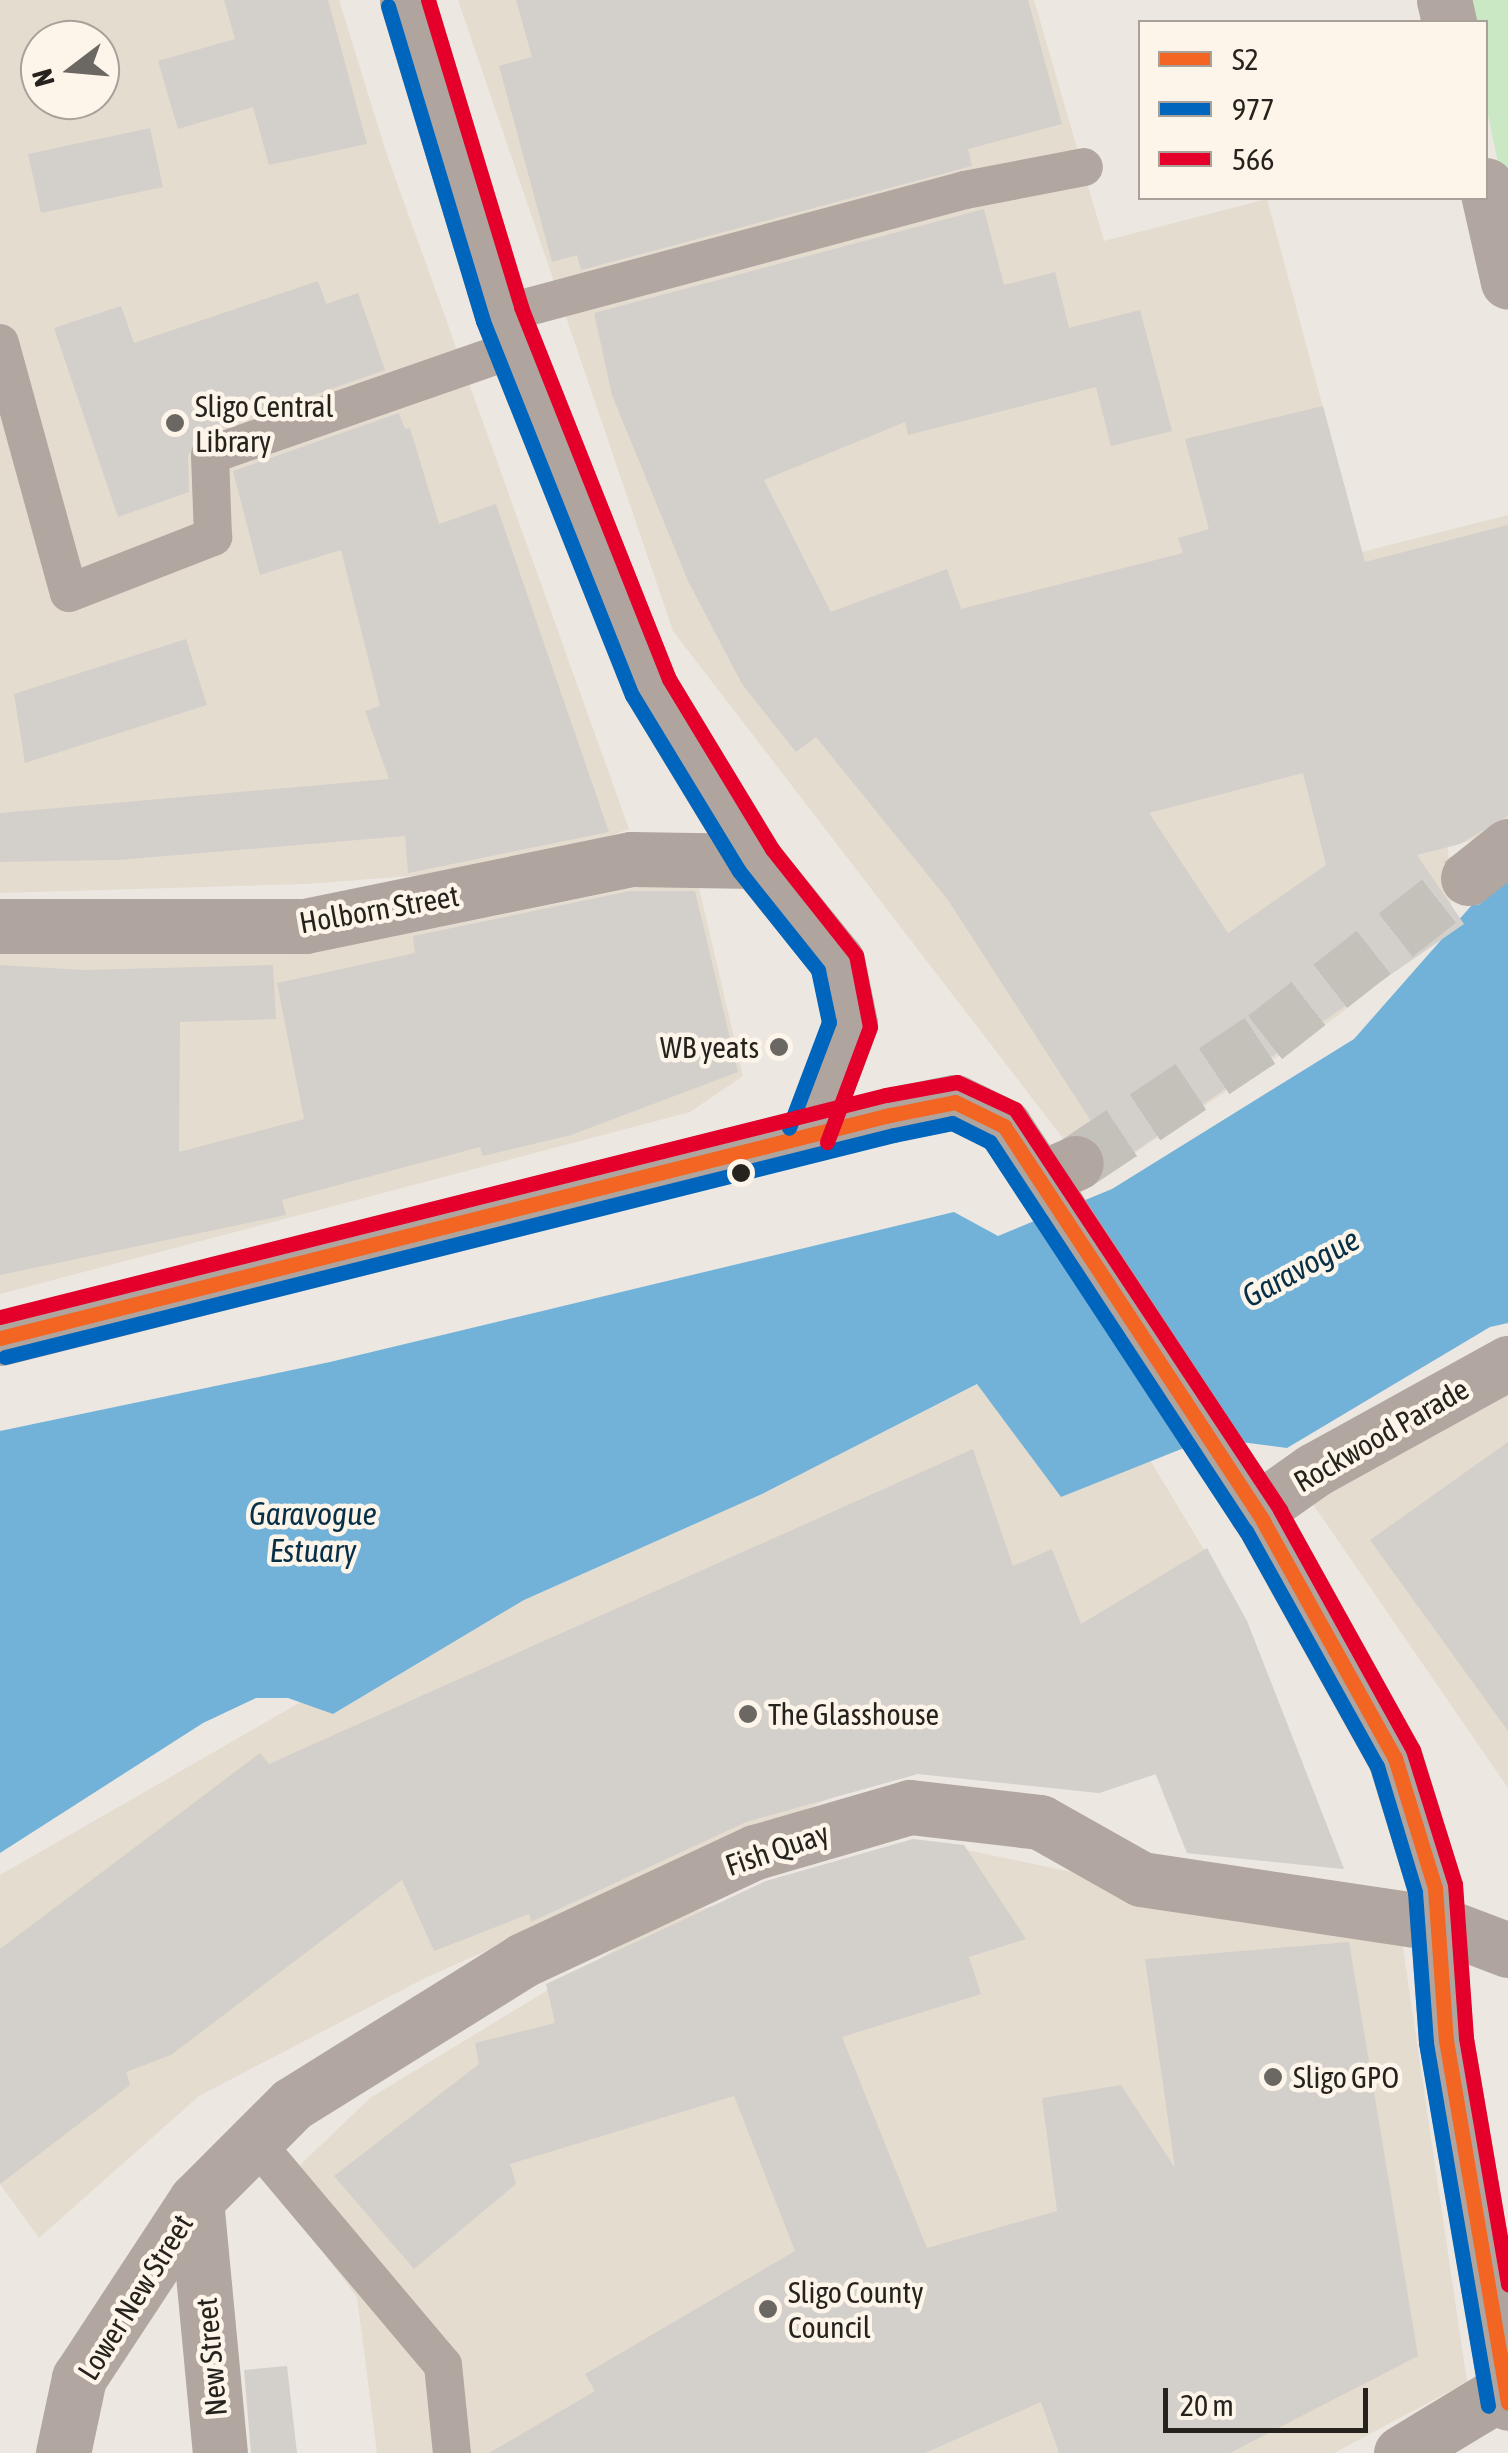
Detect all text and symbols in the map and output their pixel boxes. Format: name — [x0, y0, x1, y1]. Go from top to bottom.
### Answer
north arrow — [20, 20, 120, 120]
legend — [1138, 20, 1488, 200]
text: S2 — [1232, 42, 1259, 76]
text: N — [25, 65, 61, 90]
text: 977 — [1232, 92, 1274, 126]
text: 566 — [1232, 142, 1274, 176]
place label: Sligo Central Library — [195, 388, 333, 458]
marker: Sligo Central Library — [164, 412, 186, 434]
street label: Holborn Street — [297, 877, 461, 941]
place label: WB yeats — [660, 1029, 759, 1065]
marker: WB yeats — [768, 1036, 790, 1058]
unlabelled marker — [731, 1163, 751, 1183]
water label: Garavogue — [1236, 1220, 1366, 1316]
street label: Rockwood Parade — [1287, 1371, 1475, 1499]
water label: Garavogue Estuary — [249, 1496, 377, 1571]
place label: The Glasshouse — [768, 1696, 939, 1732]
marker: The Glasshouse — [737, 1703, 759, 1725]
street label: Fish Quay — [721, 1815, 833, 1883]
place label: Sligo GPO — [1293, 2059, 1399, 2095]
marker: Sligo GPO — [1262, 2066, 1284, 2088]
street label: Lower New Street — [70, 2208, 200, 2386]
place label: Sligo County Council — [788, 2274, 924, 2344]
street label: New Street — [188, 2296, 234, 2418]
marker: Sligo County Council — [757, 2298, 779, 2320]
scale bar — [1168, 2368, 1373, 2430]
text: 20 m — [1180, 2388, 1234, 2422]

